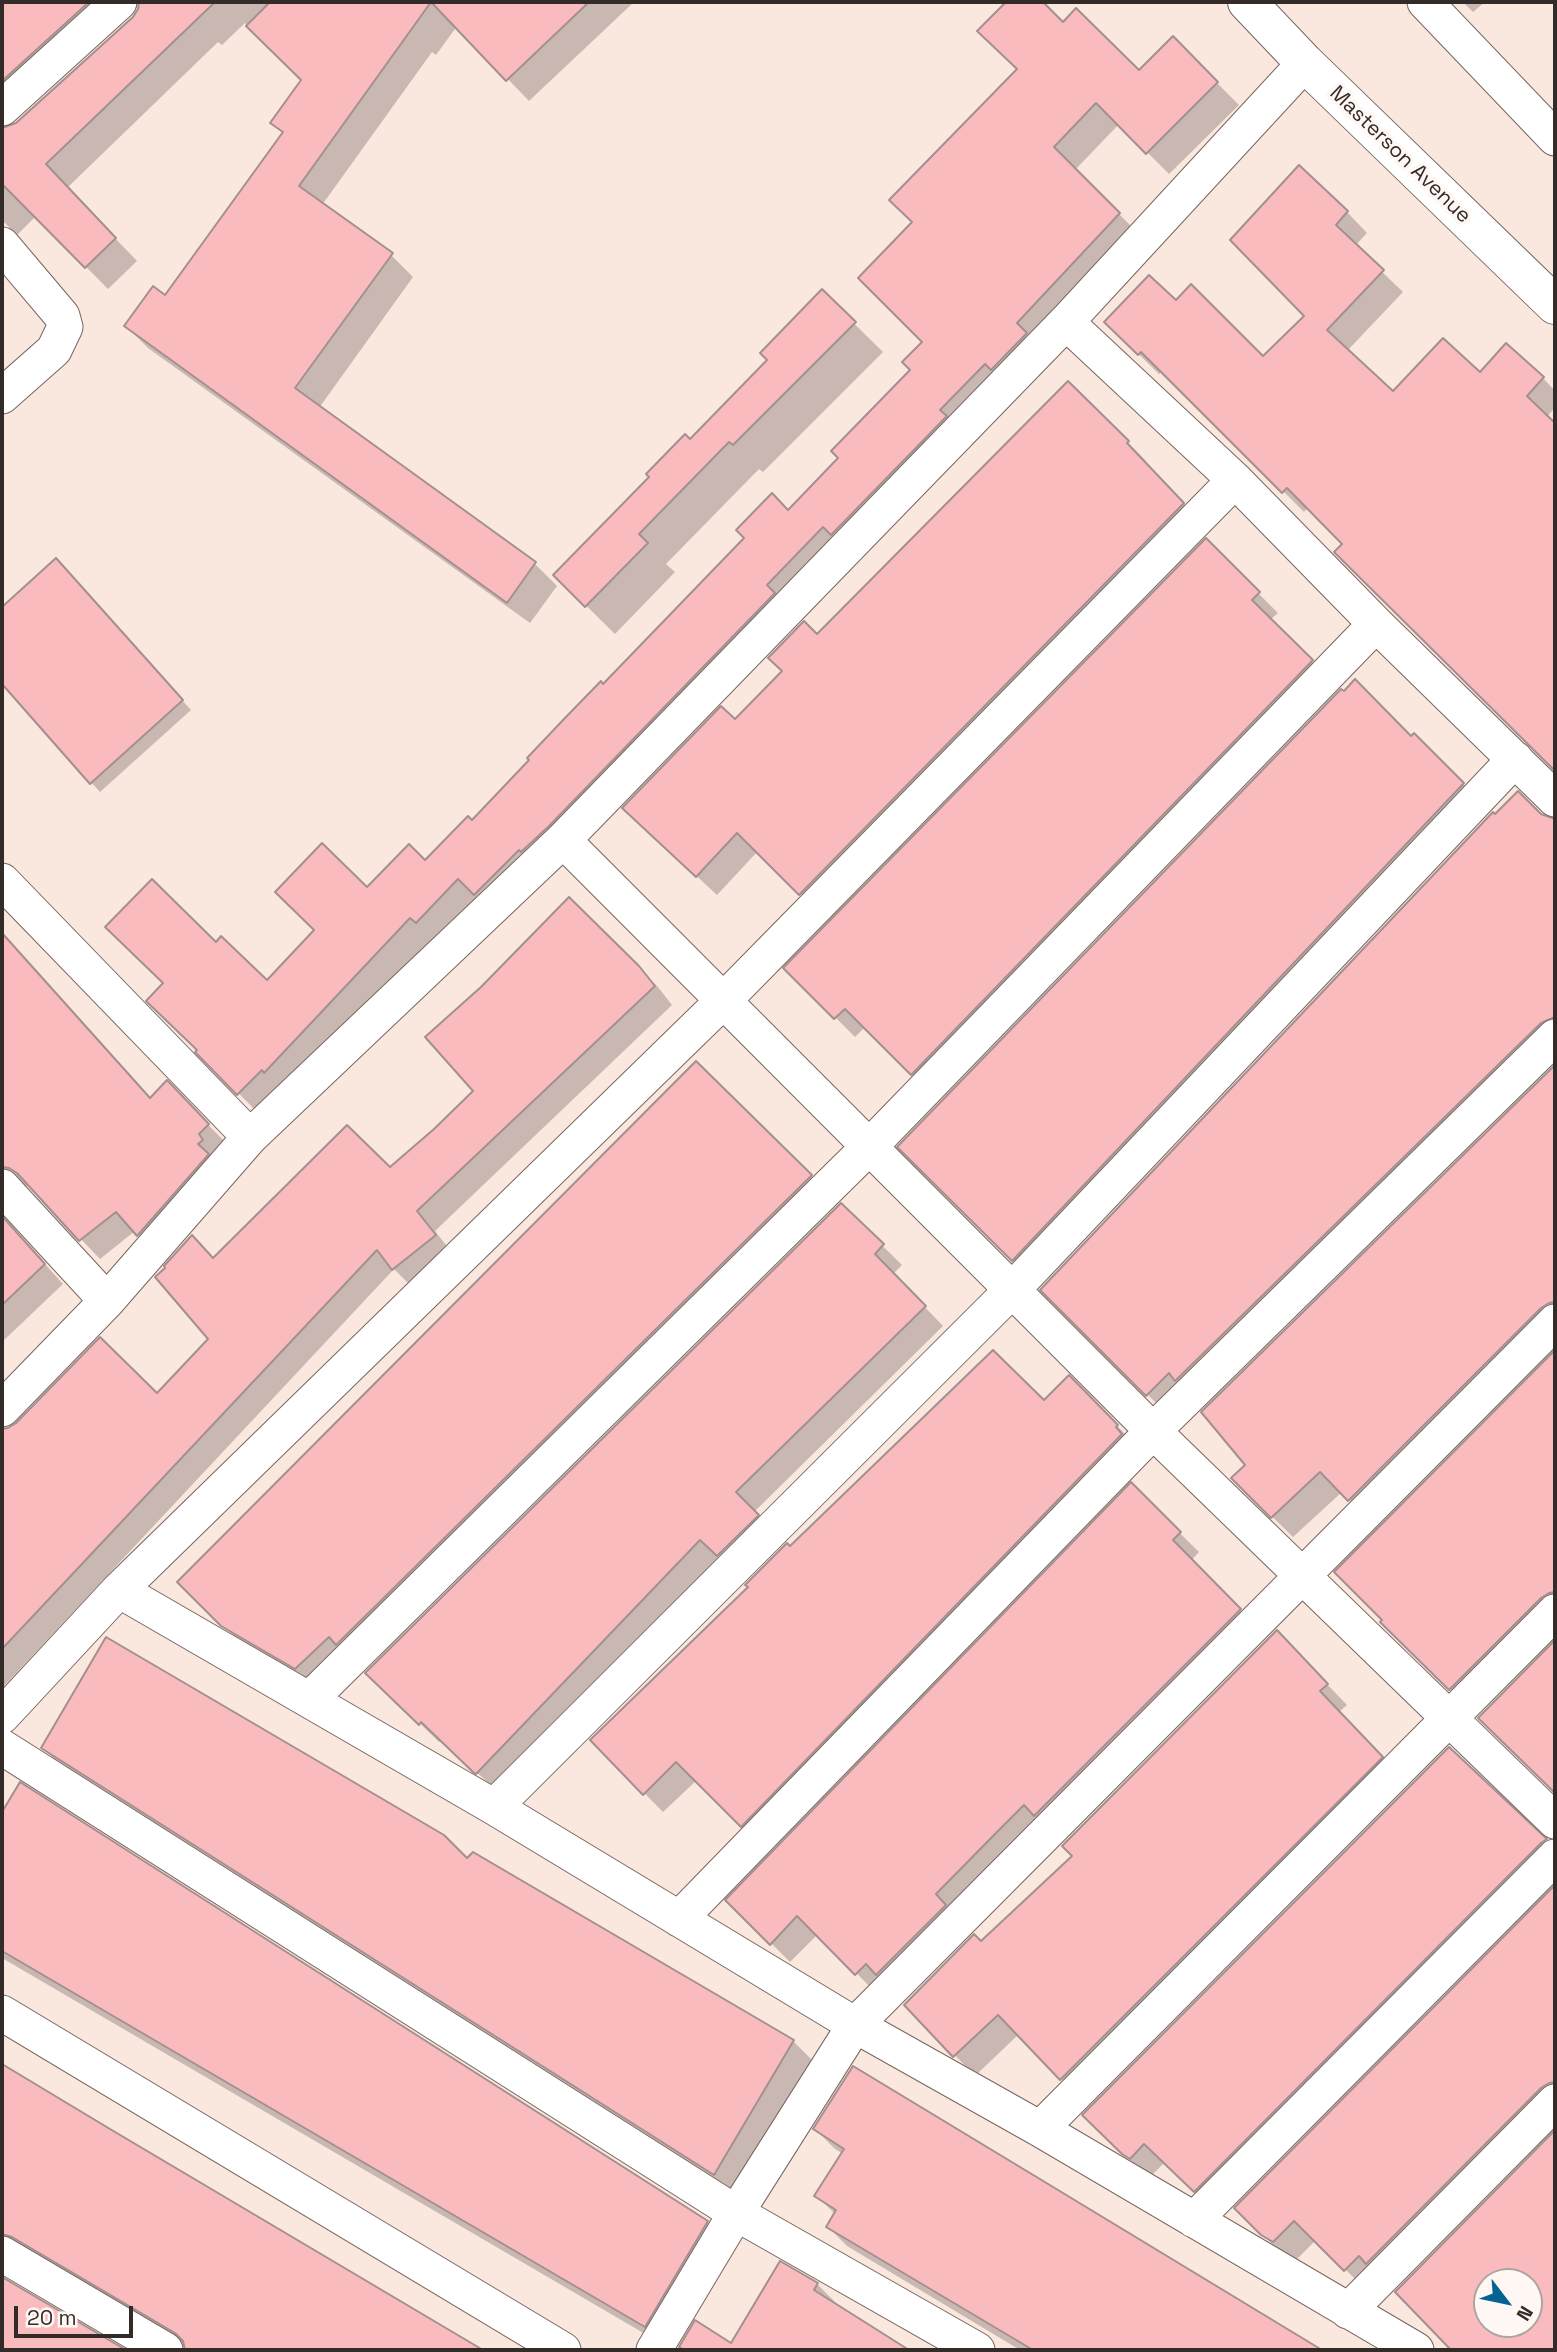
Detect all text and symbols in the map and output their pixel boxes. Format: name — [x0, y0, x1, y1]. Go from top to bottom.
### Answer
street label: Masterson Avenue — [1324, 81, 1476, 229]
north arrow — [1473, 2268, 1543, 2338]
scale bar — [18, 2292, 136, 2336]
text: N — [1511, 2301, 1539, 2325]
text: 20 m — [27, 2304, 77, 2331]

